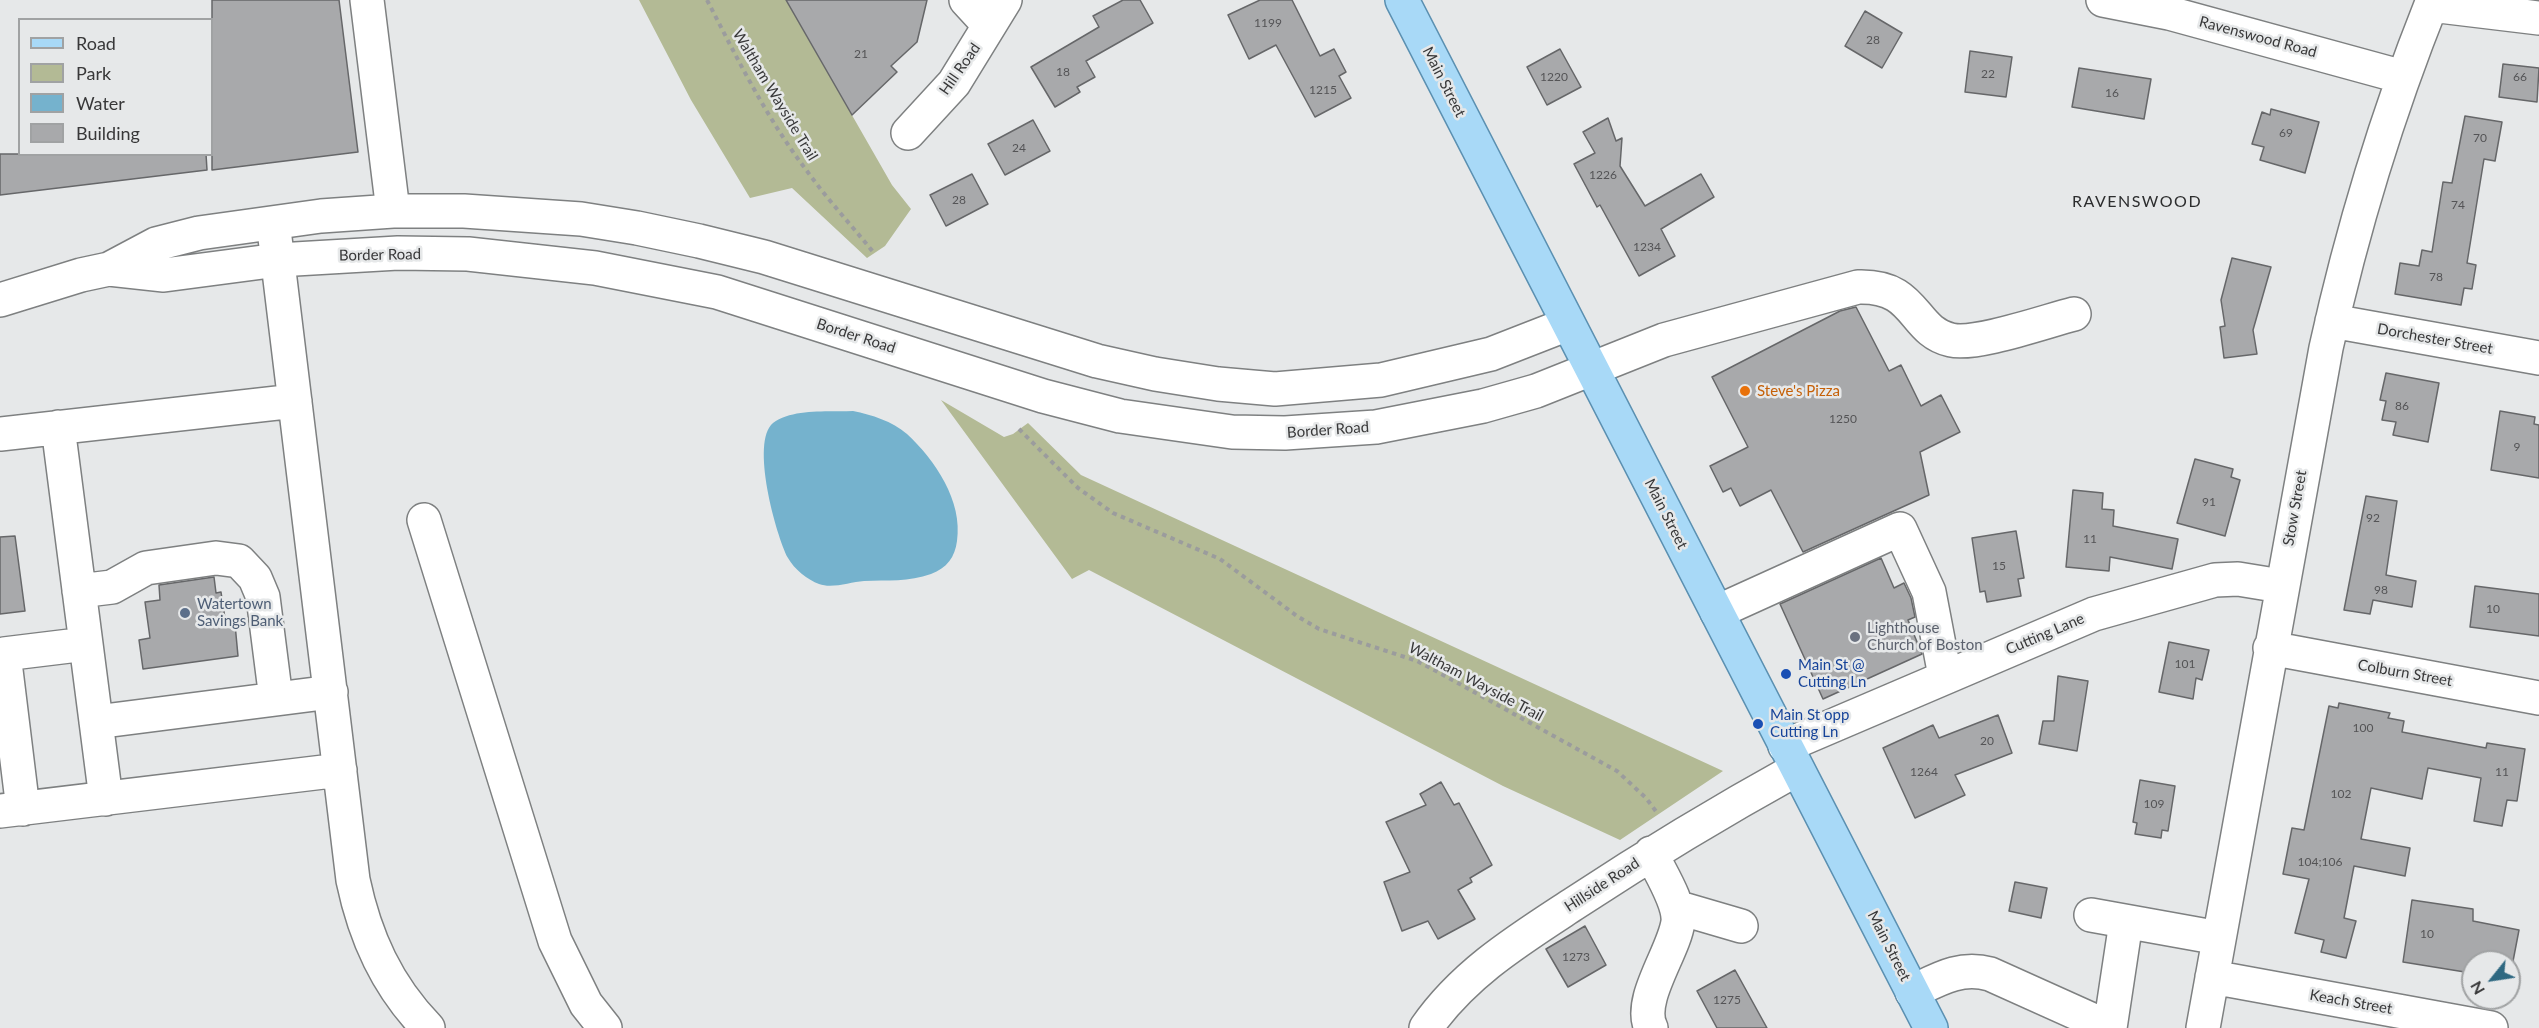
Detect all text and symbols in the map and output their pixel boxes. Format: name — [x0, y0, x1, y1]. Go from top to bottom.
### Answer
street label: Ravenswood Road — [2197, 13, 2319, 61]
house number: 1199 — [1254, 16, 1282, 30]
legend — [18, 18, 213, 156]
street label: Waltham Wayside Trail — [729, 26, 821, 164]
text: Road — [76, 32, 116, 54]
house number: 28 — [1866, 33, 1880, 47]
street label: Hill Road — [936, 40, 984, 98]
street label: Main Street — [1419, 44, 1469, 120]
house number: 21 — [854, 47, 868, 61]
text: Park — [76, 62, 111, 84]
house number: 18 — [1056, 65, 1070, 79]
house number: 22 — [1981, 67, 1995, 81]
house number: 1220 — [1540, 70, 1568, 84]
house number: 66 — [2513, 70, 2527, 84]
house number: 1215 — [1309, 83, 1337, 97]
house number: 16 — [2105, 86, 2119, 100]
text: Water — [76, 92, 125, 114]
text: Building — [76, 122, 140, 144]
house number: 69 — [2279, 126, 2293, 140]
house number: 70 — [2473, 131, 2487, 145]
house number: 24 — [1012, 141, 1026, 155]
house number: 1226 — [1589, 168, 1617, 182]
district label: RAVENSWOOD — [2072, 192, 2202, 212]
house number: 28 — [952, 193, 966, 207]
house number: 74 — [2451, 198, 2465, 212]
house number: 1234 — [1633, 240, 1661, 254]
street label: Border Road — [339, 245, 421, 265]
house number: 78 — [2429, 270, 2443, 284]
street label: Border Road — [814, 315, 898, 357]
street label: Dorchester Street — [2376, 320, 2494, 358]
place label: Steve's Pizza — [1757, 382, 1840, 400]
marker: Steve's Pizza — [1738, 384, 1752, 398]
house number: 86 — [2395, 399, 2409, 413]
house number: 1250 — [1829, 412, 1857, 426]
street label: Border Road — [1286, 418, 1370, 442]
house number: 9 — [2514, 440, 2520, 454]
street label: Stow Street — [2279, 469, 2311, 547]
street label: Main Street — [1641, 476, 1691, 552]
house number: 91 — [2202, 495, 2216, 509]
house number: 92 — [2366, 511, 2380, 525]
house number: 11 — [2083, 532, 2097, 546]
house number: 15 — [1992, 559, 2006, 573]
house number: 98 — [2374, 583, 2388, 597]
place label: Watertown Savings Bank — [197, 595, 283, 630]
house number: 10 — [2486, 602, 2500, 616]
marker: Watertown Savings Bank — [178, 606, 192, 620]
street label: Cutting Lane — [2003, 609, 2087, 659]
place label: Lighthouse Church of Boston — [1867, 619, 1983, 654]
marker: Lighthouse Church of Boston — [1848, 630, 1862, 644]
street label: Waltham Wayside Trail — [1406, 639, 1546, 725]
place label: Main St @ Cutting Ln — [1798, 656, 1866, 691]
street label: Colburn Street — [2356, 656, 2454, 690]
house number: 101 — [2175, 657, 2195, 671]
marker: Main St @ Cutting Ln — [1779, 667, 1793, 681]
place label: Main St opp Cutting Ln — [1770, 706, 1849, 741]
marker: Main St opp Cutting Ln — [1751, 717, 1765, 731]
house number: 100 — [2353, 721, 2373, 735]
house number: 20 — [1980, 734, 1994, 748]
house number: 1264 — [1910, 765, 1938, 779]
house number: 11 — [2495, 765, 2509, 779]
house number: 102 — [2331, 787, 2351, 801]
house number: 109 — [2144, 797, 2164, 811]
street label: Hillside Road — [1561, 854, 1643, 916]
house number: 104;106 — [2298, 855, 2342, 869]
street label: Main Street — [1864, 908, 1914, 984]
house number: 10 — [2420, 927, 2434, 941]
house number: 1273 — [1562, 950, 1590, 964]
north arrow — [2461, 950, 2521, 1010]
text: N — [2465, 978, 2488, 998]
street label: Keach Street — [2308, 986, 2394, 1018]
house number: 1275 — [1713, 993, 1741, 1007]

